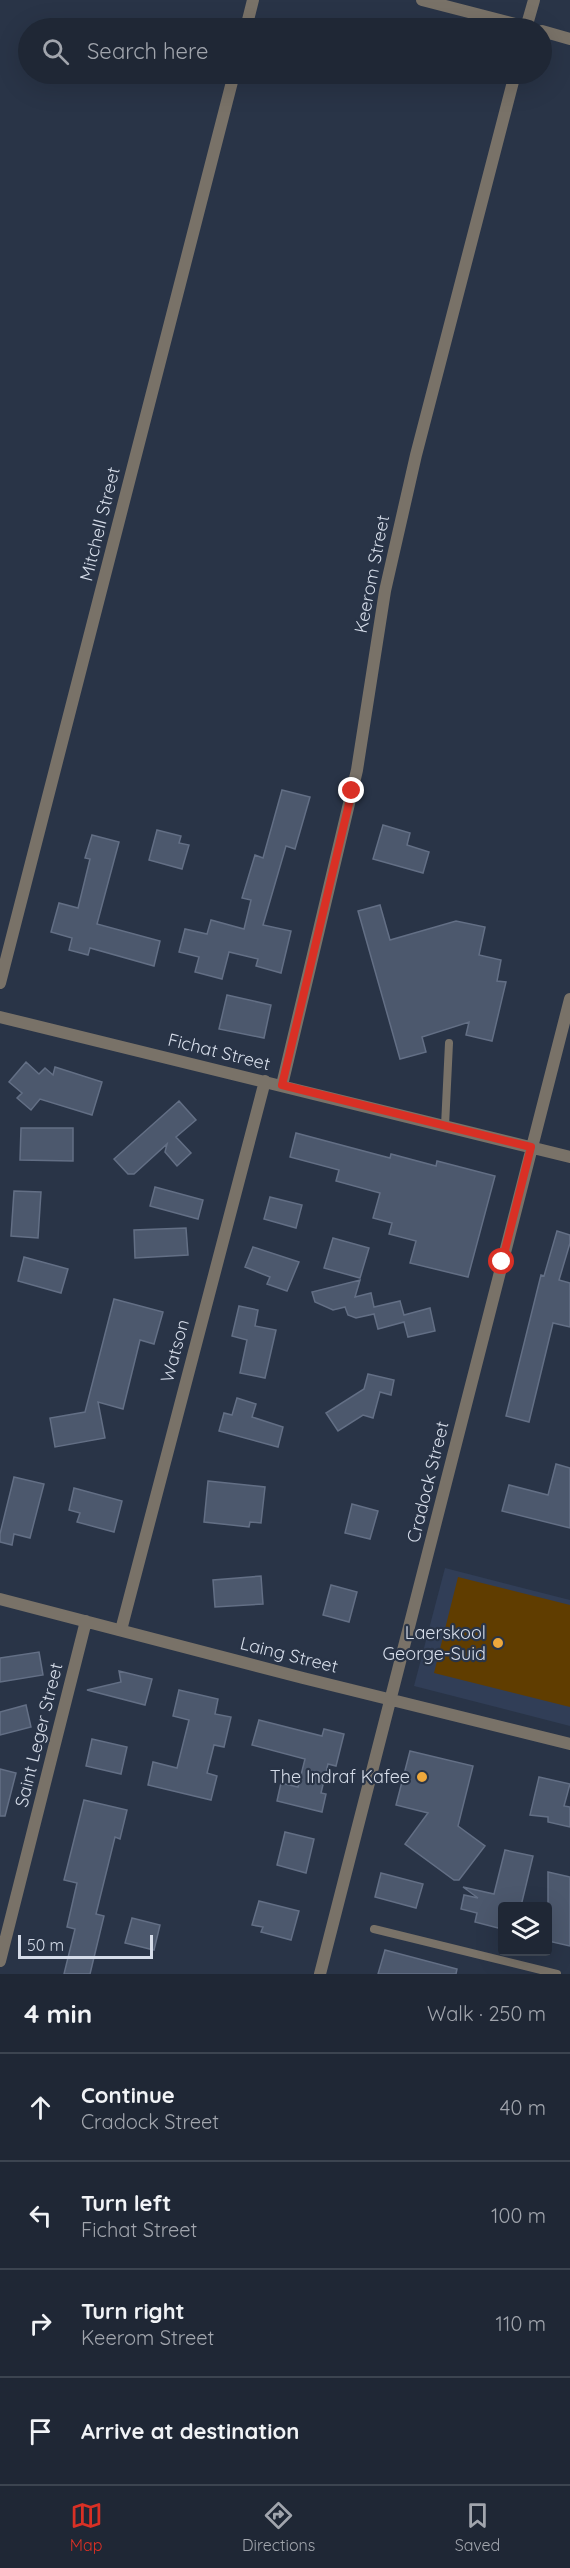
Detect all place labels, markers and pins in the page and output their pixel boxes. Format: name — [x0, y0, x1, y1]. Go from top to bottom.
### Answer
place label: Laerskool George-Suid — [383, 1621, 486, 1665]
marker: Laerskool George-Suid — [491, 1636, 505, 1650]
place label: The Indraf Kafee — [270, 1765, 410, 1788]
marker: The Indraf Kafee — [415, 1770, 429, 1784]

